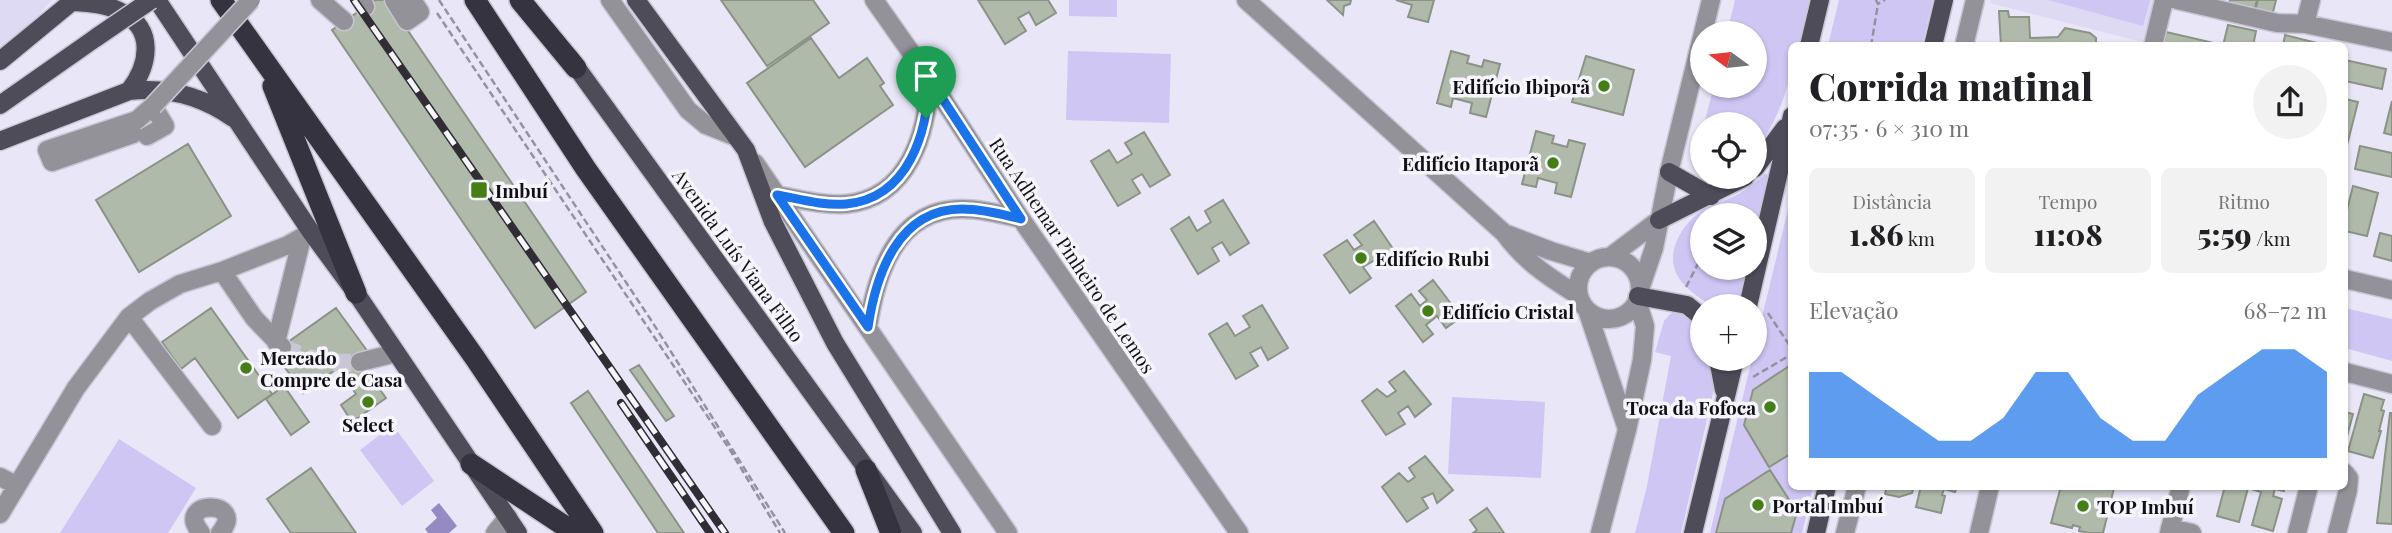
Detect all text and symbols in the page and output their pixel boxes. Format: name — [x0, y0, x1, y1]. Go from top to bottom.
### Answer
north arrow — [1690, 21, 1768, 98]
map controls — [1690, 21, 1767, 371]
pin — [896, 46, 956, 118]
icon: arrive — [907, 57, 945, 95]
text: Corrida matinal — [1809, 60, 2093, 111]
button: share — [2253, 65, 2327, 139]
place label: Edifício Ibiporã — [1452, 73, 1590, 99]
marker: Edifício Ibiporã — [1596, 78, 1612, 94]
button: locate — [1690, 112, 1767, 189]
text: 07:35 · 6 × 310 m — [1809, 112, 1969, 143]
street label: Rua Adhemar Pinheiro de Lemos — [984, 132, 1162, 378]
place label: Edifício Itaporã — [1402, 150, 1539, 176]
marker: Edifício Itaporã — [1545, 155, 1561, 171]
street label: Avenida Luís Viana Filho — [667, 162, 811, 347]
place label: Imbuí — [495, 177, 548, 203]
marker: Imbuí — [469, 180, 489, 200]
text: Distância — [1852, 188, 1932, 214]
text: Tempo — [2039, 188, 2097, 214]
text: Ritmo — [2218, 188, 2270, 214]
button: layers — [1690, 203, 1767, 280]
text: 1.86 — [1849, 214, 1903, 254]
text: 11:08 — [2033, 214, 2103, 254]
text: 5:59 — [2197, 214, 2252, 254]
text: km — [1903, 225, 1935, 251]
text: /km — [2252, 225, 2291, 251]
place label: Edifício Rubi — [1375, 245, 1489, 271]
marker: Edifício Rubi — [1353, 250, 1369, 266]
button: + — [1690, 294, 1767, 371]
text: Elevação — [1809, 294, 1899, 325]
text: 68–72 m — [2244, 294, 2327, 325]
place label: Edifício Cristal — [1442, 298, 1574, 324]
marker: Edifício Cristal — [1420, 303, 1436, 319]
place label: Mercado Compre de Casa — [260, 344, 403, 392]
marker: Mercado Compre de Casa — [238, 360, 254, 376]
marker: Select — [360, 394, 376, 410]
place label: Toca da Fofoca — [1626, 394, 1756, 420]
marker: Toca da Fofoca — [1762, 399, 1778, 415]
place label: Select — [342, 411, 394, 437]
place label: Portal Imbuí — [1772, 492, 1883, 518]
place label: TOP Imbuí — [2097, 493, 2194, 519]
marker: Portal Imbuí — [1750, 497, 1766, 513]
marker: TOP Imbuí — [2075, 498, 2091, 514]

